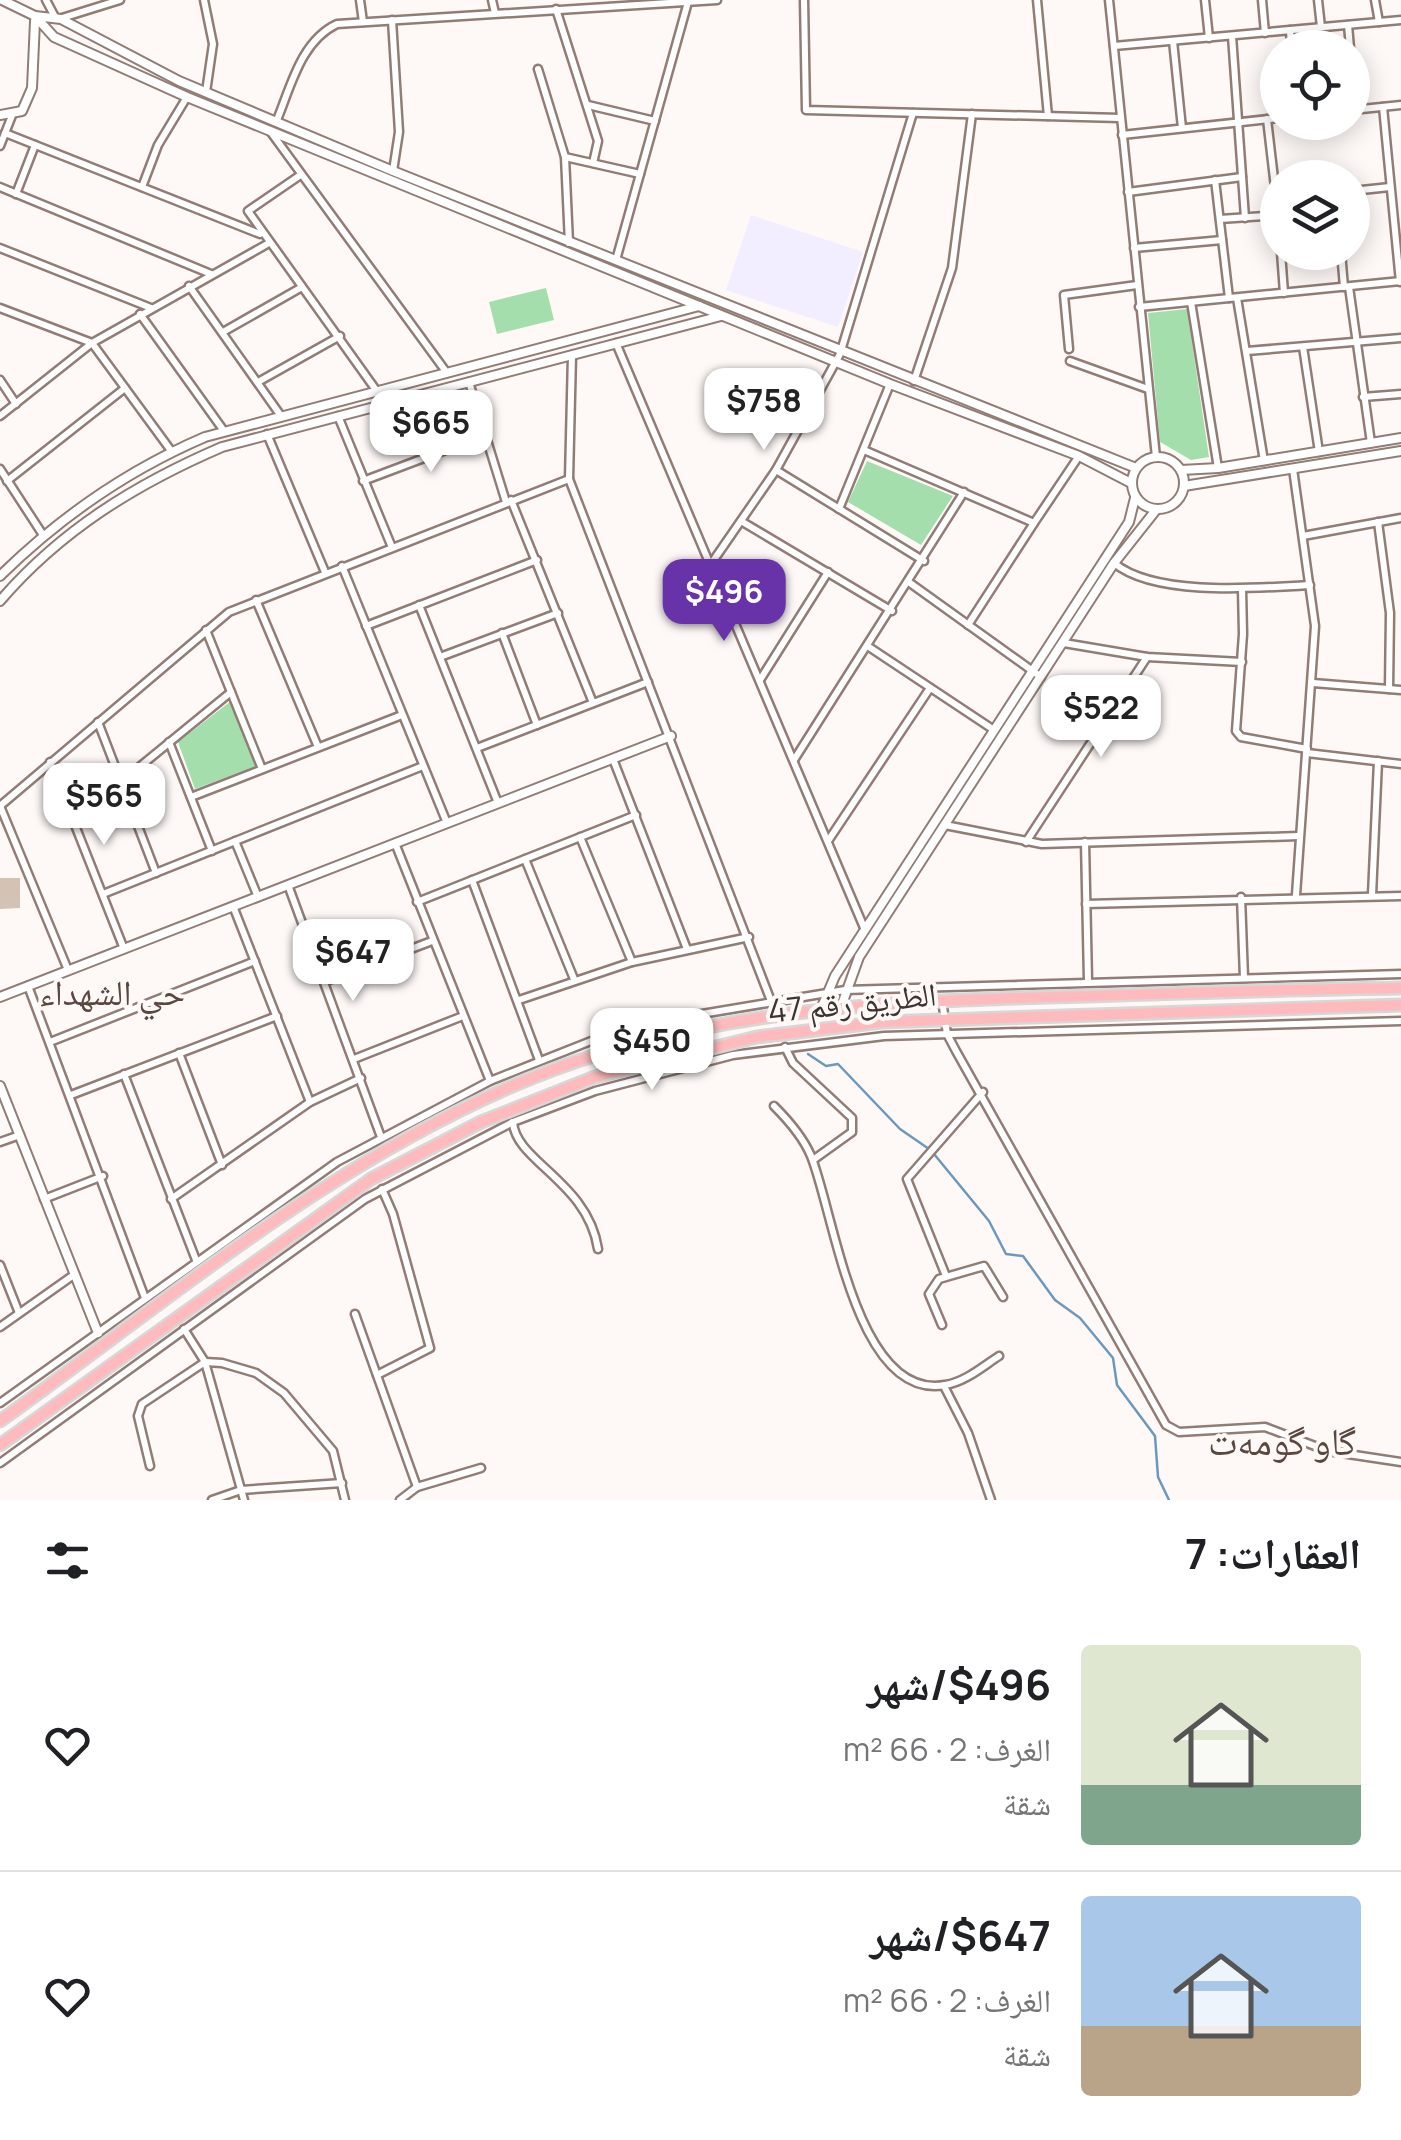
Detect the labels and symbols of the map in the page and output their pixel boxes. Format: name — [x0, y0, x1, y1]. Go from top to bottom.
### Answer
pin: $758 — [705, 368, 823, 453]
pin: $665 — [372, 390, 490, 475]
pin: $496 — [665, 559, 783, 644]
pin: $522 — [1042, 675, 1160, 760]
pin: $565 — [45, 763, 163, 848]
pin: $647 — [294, 919, 412, 1004]
district label: حي الشهداء — [39, 968, 185, 1021]
street label: الطريق رقم 47 — [765, 971, 938, 1033]
pin: $450 — [593, 1008, 711, 1093]
district label: گاو گومەت — [1208, 1414, 1356, 1466]

